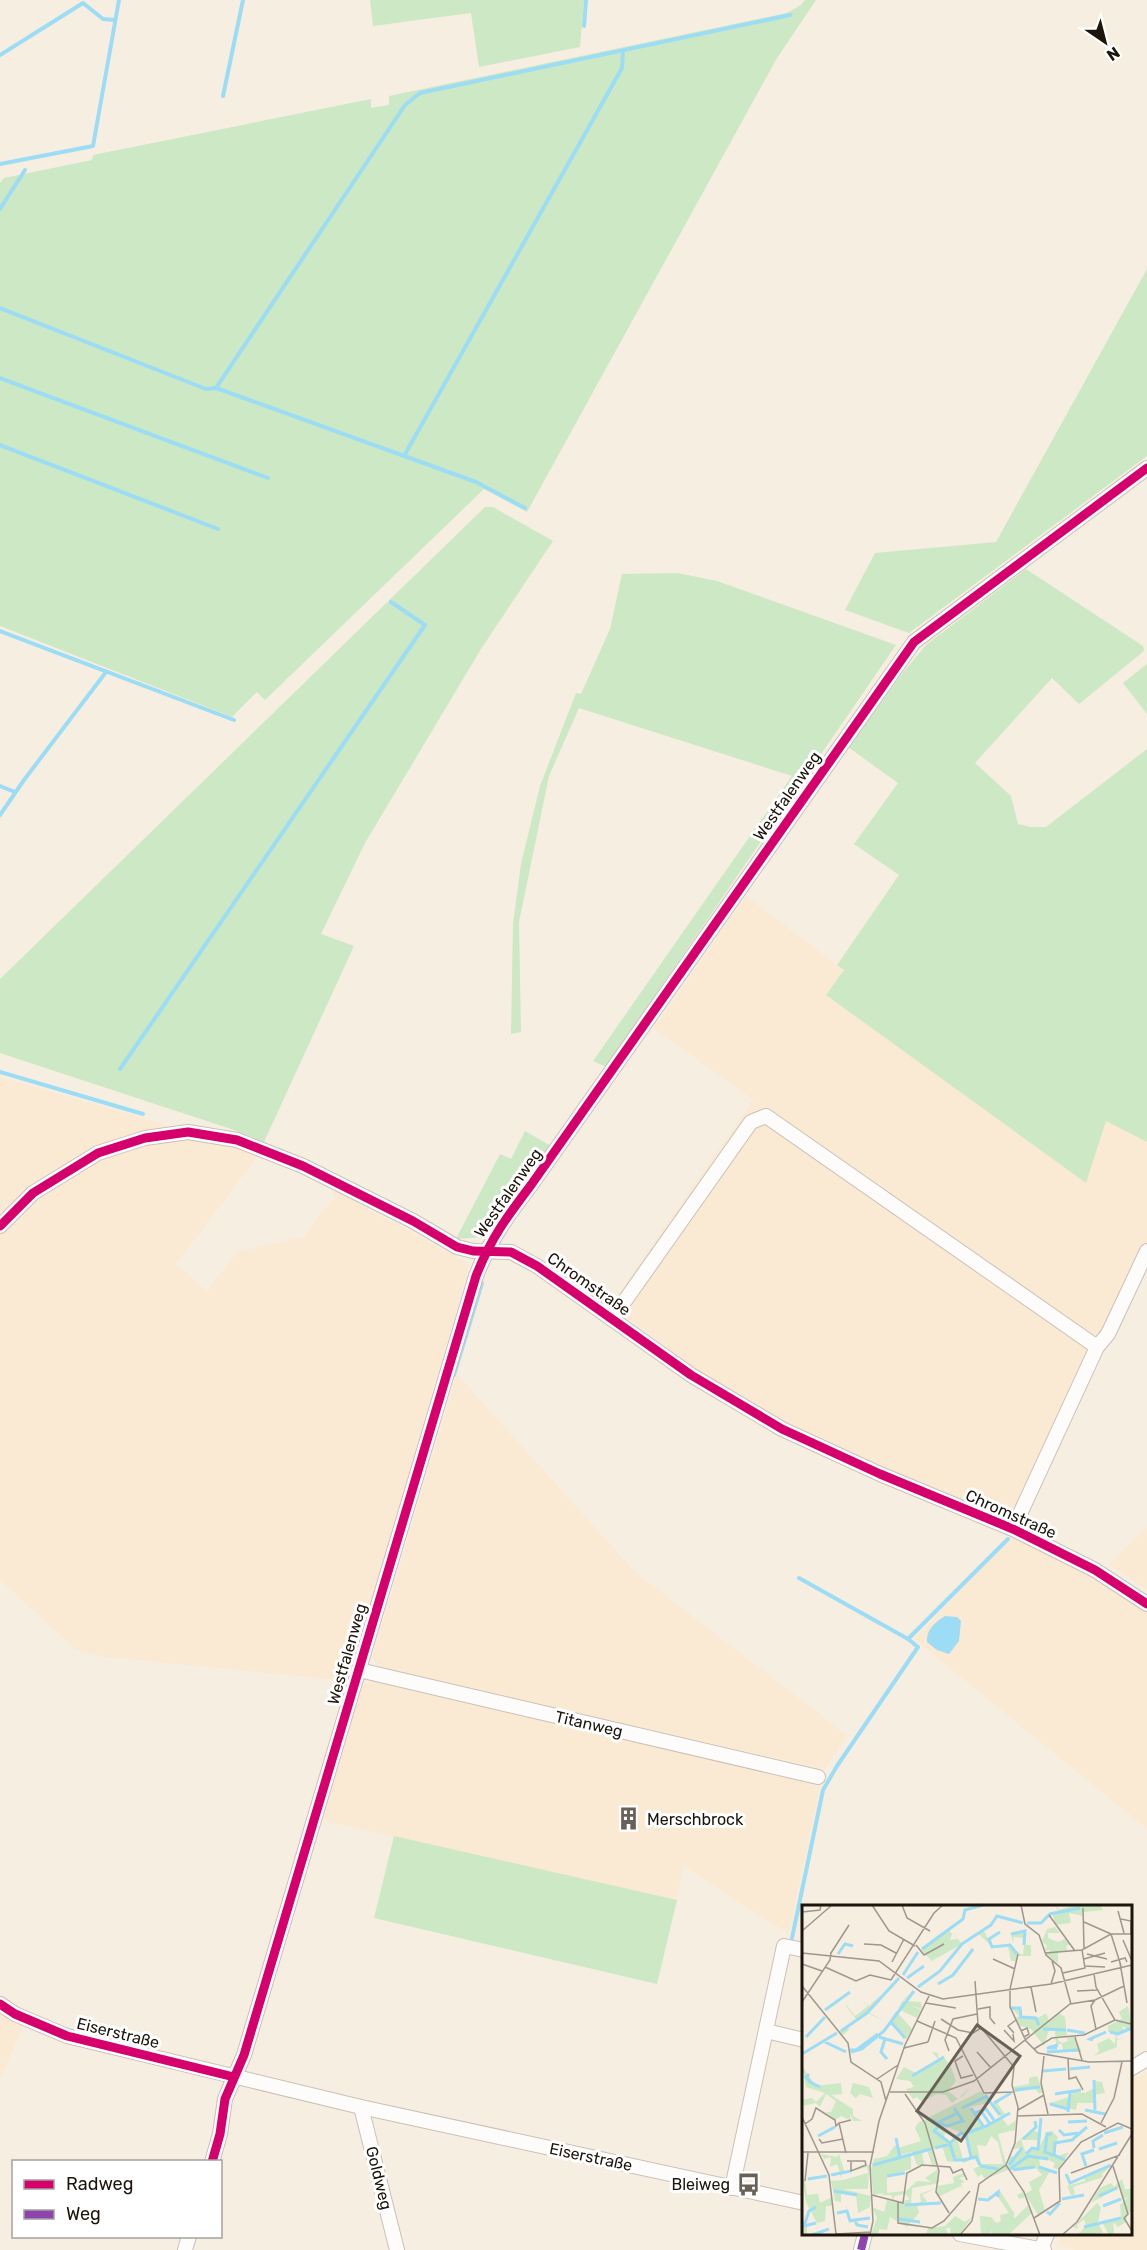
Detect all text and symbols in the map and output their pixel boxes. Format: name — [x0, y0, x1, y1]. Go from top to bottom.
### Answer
north arrow — [1075, 12, 1135, 72]
text: N — [1103, 43, 1123, 65]
street label: Westfalenweg — [749, 748, 825, 844]
street label: Westfalenweg — [470, 1145, 546, 1241]
street label: Chromstraße — [544, 1248, 634, 1320]
street label: Chromstraße — [963, 1486, 1059, 1542]
street label: Westfalenweg — [323, 1601, 371, 1707]
street label: Titanweg — [553, 1707, 625, 1741]
building icon: Merschbrock — [616, 1806, 642, 1832]
place label: Merschbrock — [647, 1810, 744, 1829]
inset map — [802, 1905, 1132, 2235]
street label: Eiserstraße — [75, 2014, 161, 2052]
street label: Eiserstraße — [548, 2139, 634, 2175]
street label: Goldweg — [362, 2144, 396, 2212]
legend — [12, 2160, 222, 2238]
bus stop icon: Bleiweg — [735, 2171, 761, 2197]
text: Radweg — [66, 2173, 133, 2195]
place label: Bleiweg — [671, 2175, 730, 2194]
text: Weg — [66, 2203, 101, 2225]

